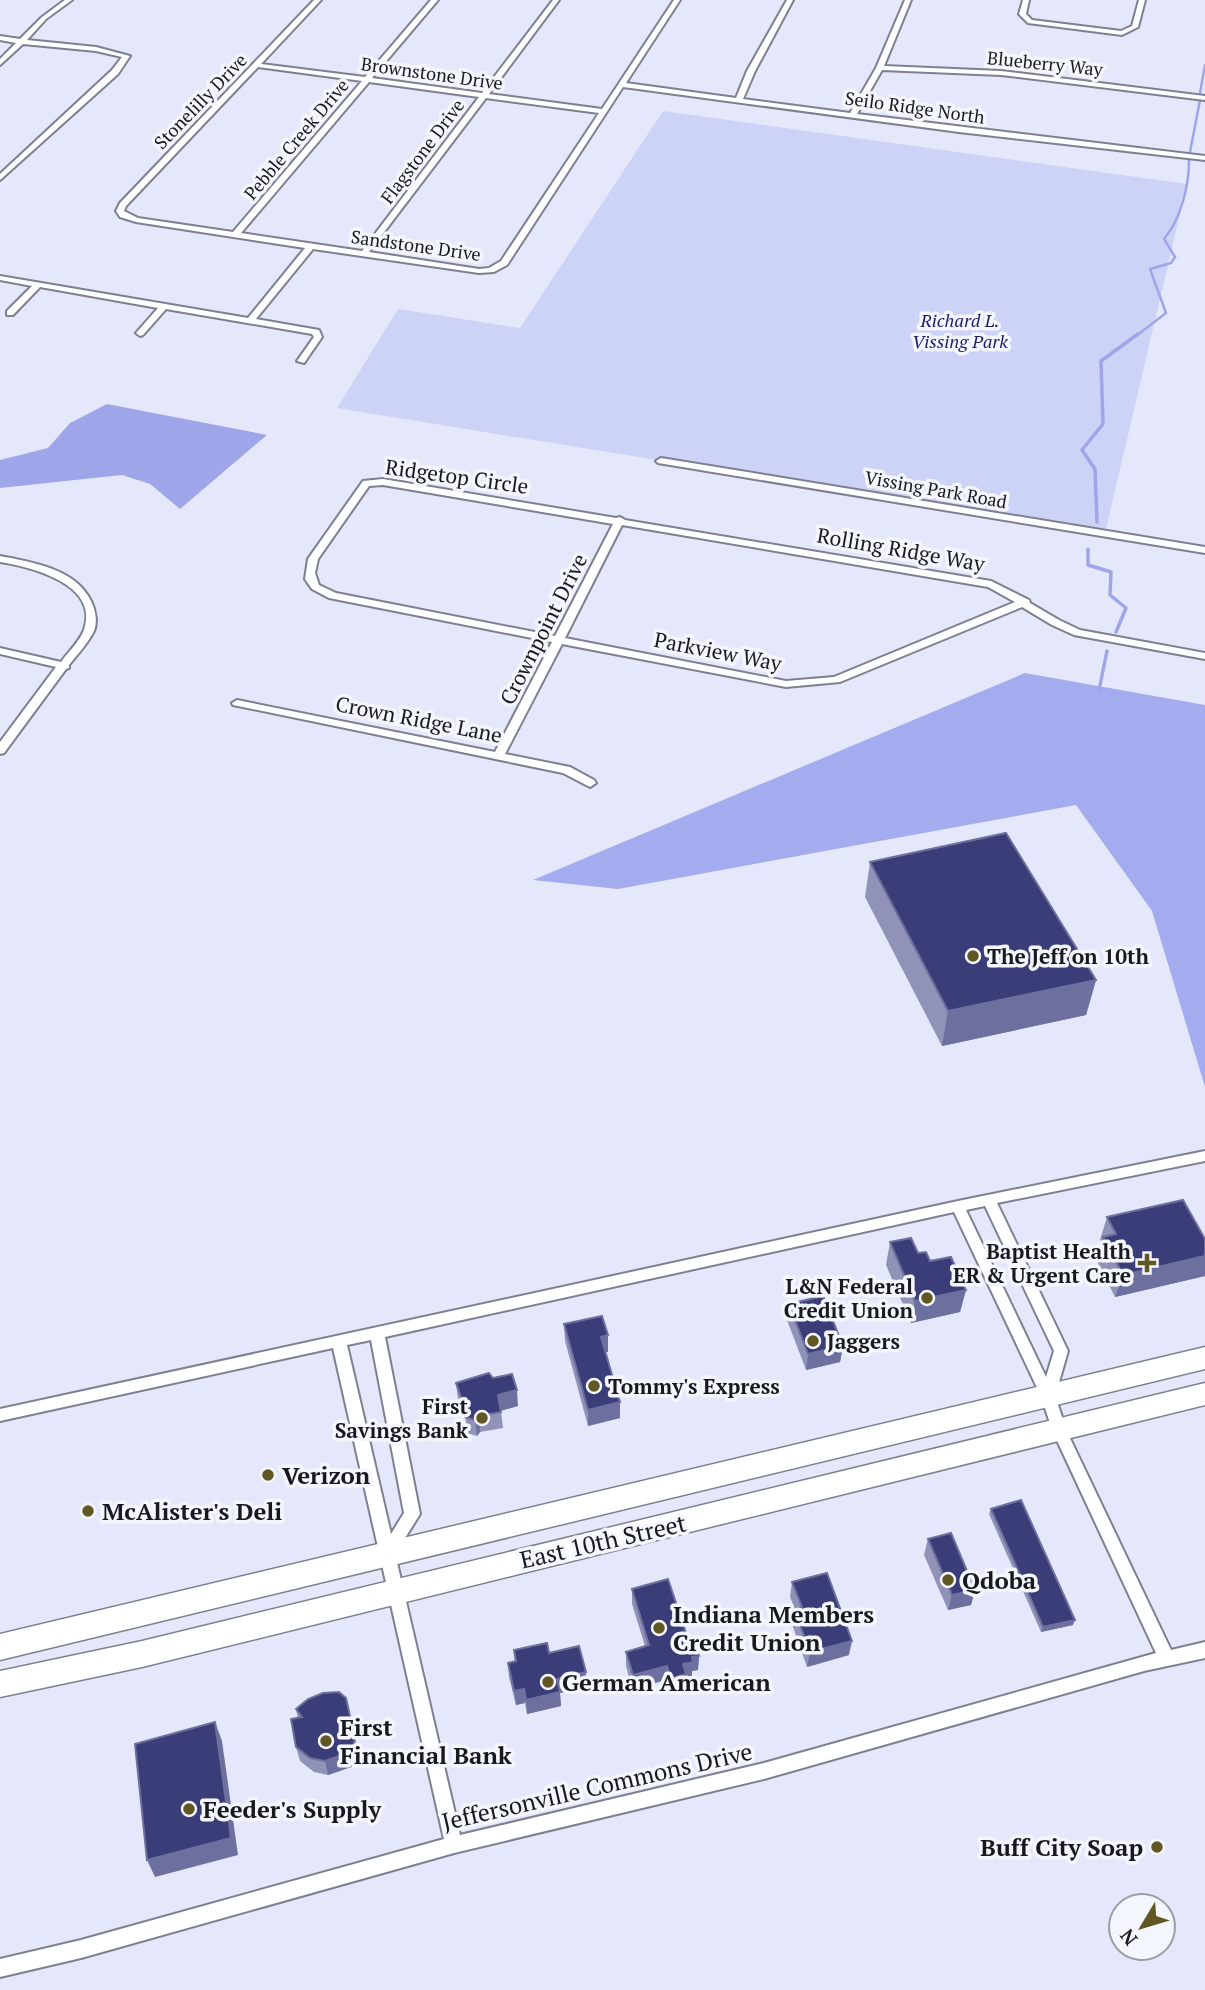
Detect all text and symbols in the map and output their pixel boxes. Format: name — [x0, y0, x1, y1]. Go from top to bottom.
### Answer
street label: Blueberry Way — [986, 45, 1105, 81]
street label: Stonelilly Drive — [148, 48, 252, 154]
street label: Brownstone Drive — [360, 51, 504, 95]
street label: Pebble Creek Drive — [238, 73, 354, 205]
street label: Seilo Ridge North — [844, 85, 987, 129]
street label: Flagstone Drive — [375, 94, 469, 208]
street label: Sandstone Drive — [350, 224, 482, 266]
park label: Richard L. Vissing Park — [912, 308, 1008, 353]
street label: Ridgetop Circle — [384, 452, 530, 500]
street label: Vissing Park Road — [863, 465, 1009, 513]
street label: Rolling Ridge Way — [815, 520, 987, 578]
street label: Crownpoint Drive — [493, 549, 593, 709]
street label: Parkview Way — [652, 625, 785, 677]
street label: Crown Ridge Lane — [333, 689, 505, 749]
place label: The Jeff on 10th — [987, 942, 1149, 970]
marker: The Jeff on 10th — [965, 948, 981, 964]
place label: Baptist Health ER & Urgent Care — [953, 1237, 1132, 1289]
marker: Baptist Health ER & Urgent Care — [1137, 1253, 1157, 1273]
place label: L&N Federal Credit Union — [784, 1272, 913, 1324]
marker: L&N Federal Credit Union — [919, 1290, 935, 1306]
place label: Jaggers — [827, 1327, 900, 1355]
marker: Jaggers — [805, 1333, 821, 1349]
place label: Tommy's Express — [608, 1372, 780, 1400]
marker: Tommy's Express — [586, 1378, 602, 1394]
place label: First Savings Bank — [335, 1392, 469, 1444]
marker: First Savings Bank — [474, 1410, 490, 1426]
place label: Verizon — [282, 1459, 371, 1491]
marker: Verizon — [260, 1467, 276, 1483]
place label: McAlister's Deli — [102, 1495, 282, 1527]
marker: McAlister's Deli — [80, 1503, 96, 1519]
street label: East 10th Street — [517, 1506, 689, 1576]
place label: Qdoba — [962, 1564, 1037, 1596]
marker: Qdoba — [940, 1572, 956, 1588]
place label: Indiana Members Credit Union — [673, 1598, 874, 1658]
marker: Indiana Members Credit Union — [651, 1620, 667, 1636]
place label: German American — [562, 1666, 771, 1698]
marker: German American — [540, 1674, 556, 1690]
place label: First Financial Bank — [340, 1711, 512, 1771]
marker: First Financial Bank — [318, 1733, 334, 1749]
street label: Jeffersonville Commons Drive — [439, 1735, 755, 1837]
place label: Feeder's Supply — [203, 1793, 382, 1825]
marker: Feeder's Supply — [181, 1801, 197, 1817]
place label: Buff City Soap — [980, 1831, 1143, 1863]
marker: Buff City Soap — [1149, 1839, 1165, 1855]
north arrow — [1107, 1892, 1177, 1962]
text: N — [1114, 1924, 1142, 1951]

